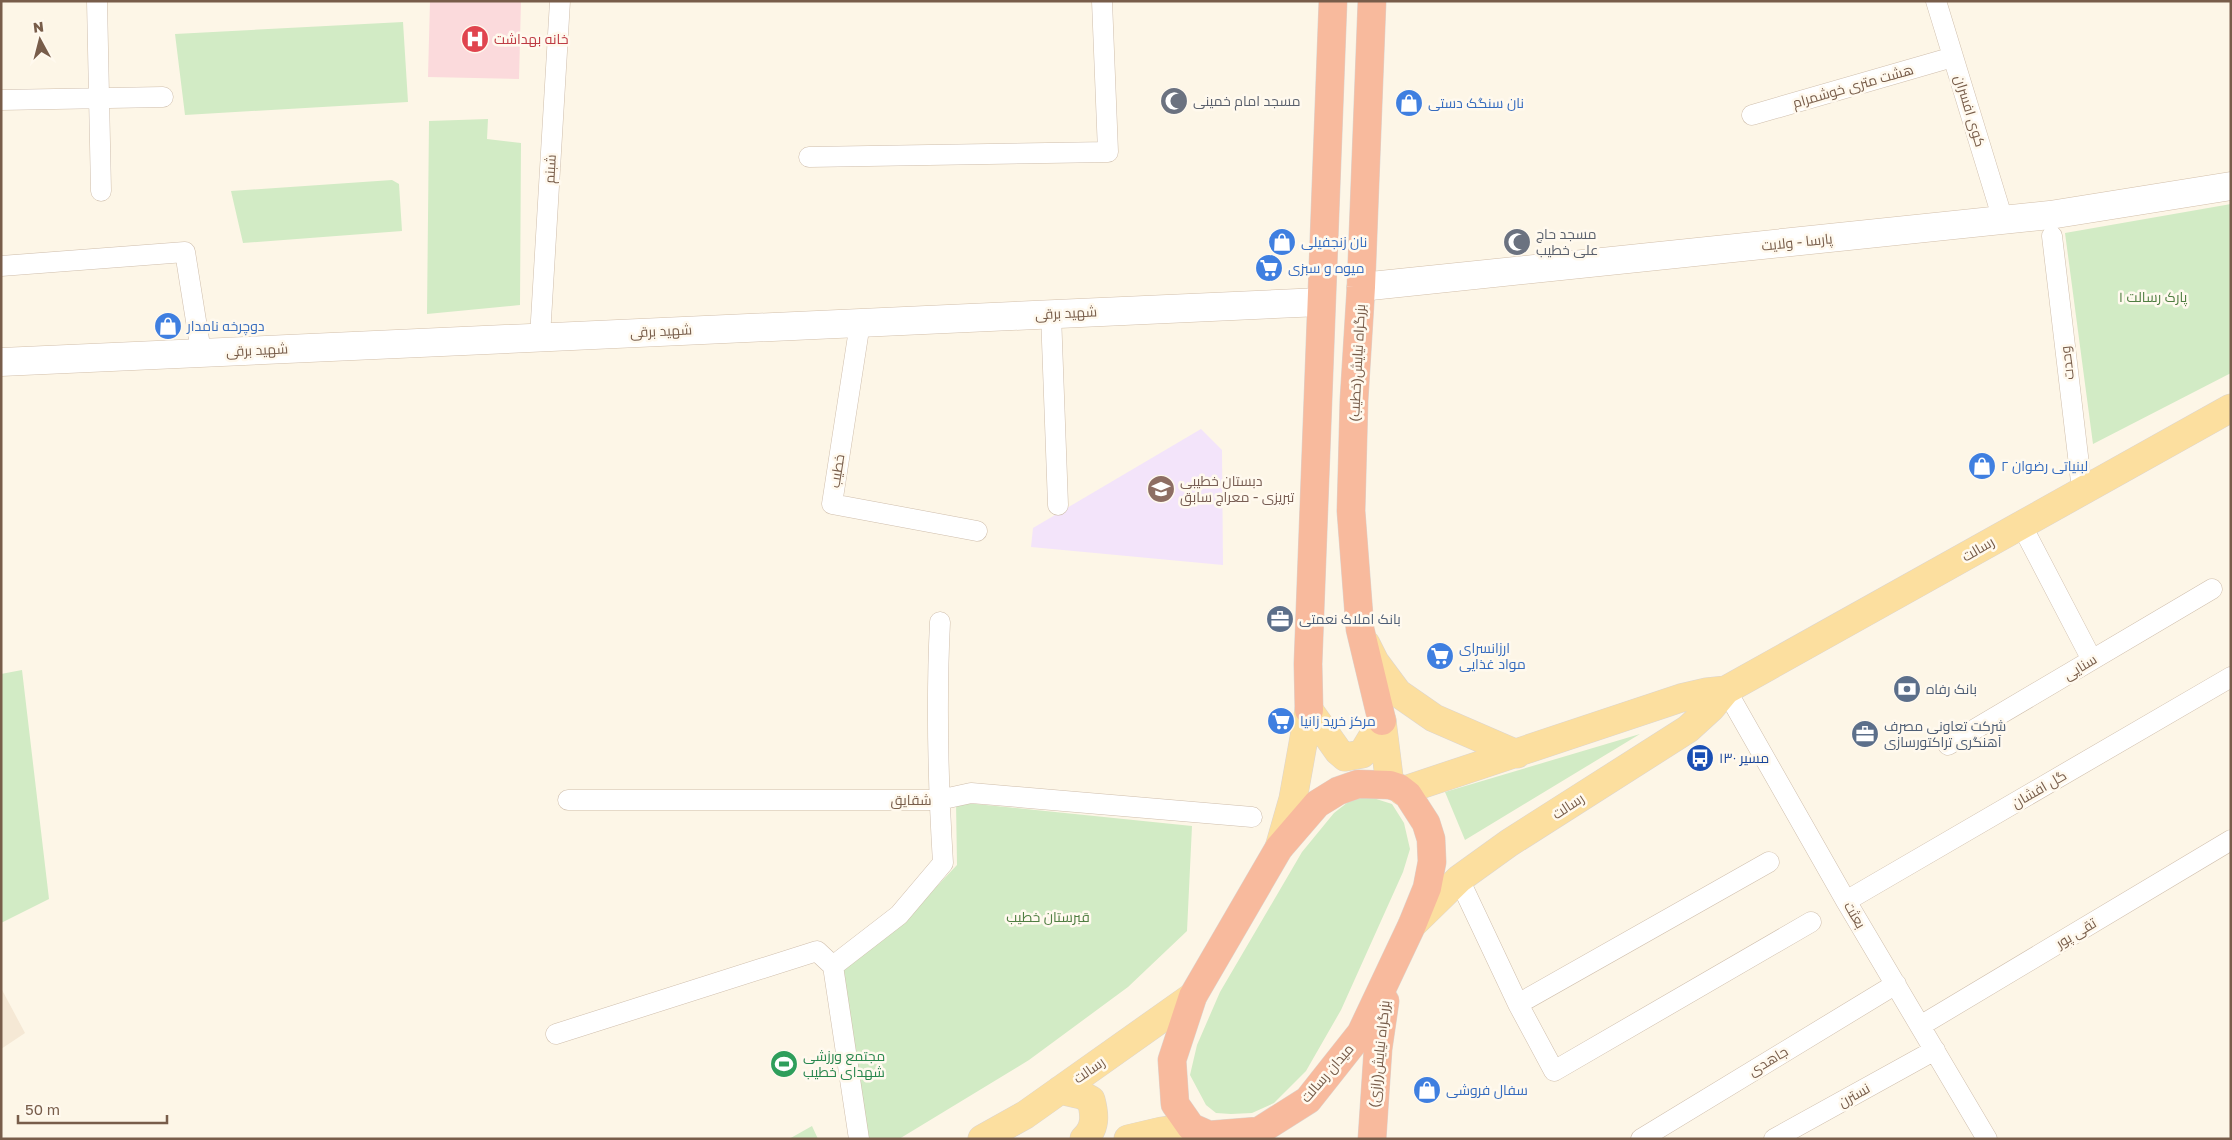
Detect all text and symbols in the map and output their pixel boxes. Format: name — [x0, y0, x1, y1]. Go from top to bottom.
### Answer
north arrow — [15, 15, 65, 65]
text: N — [32, 18, 45, 36]
hospital icon: خانه بهداشت — [460, 24, 490, 54]
place label: خانه بهداشت — [494, 30, 568, 47]
street label: هشت متری خوشمرام — [1790, 60, 1916, 113]
street label: کوی افسران — [1951, 73, 1989, 149]
mosque icon: مسجد امام خمینی — [1159, 86, 1189, 116]
shop icon: نان سنگک دستی — [1394, 88, 1424, 118]
place label: مسجد امام خمینی — [1193, 92, 1300, 111]
place label: نان سنگک دستی — [1428, 94, 1524, 111]
street label: شبنم — [540, 154, 561, 184]
place label: مسجد حاج علی خطیب — [1536, 225, 1598, 258]
shop icon: نان زنجفیلی — [1267, 227, 1297, 257]
mosque icon: مسجد حاج علی خطیب — [1502, 227, 1532, 257]
street label: پارسا - ولایت — [1761, 229, 1834, 256]
place label: نان زنجفیلی — [1301, 233, 1367, 250]
supermarket icon: میوه و سبزی — [1254, 253, 1284, 283]
place label: میوه و سبزی — [1288, 259, 1364, 276]
park label: پارک رسالت ۱ — [2119, 288, 2188, 307]
street label: شهید برقی — [1035, 302, 1097, 323]
street label: بزرگراه نیایش(خطیب) — [1345, 303, 1368, 423]
shop icon: دوچرخه نامدار — [153, 311, 183, 341]
place label: دوچرخه نامدار — [186, 317, 265, 336]
street label: شهید برقی — [630, 320, 692, 341]
street label: شهید برقی — [226, 339, 288, 360]
street label: وحدت — [2056, 345, 2077, 381]
shop icon: لبنیاتی رضوان ۲ — [1967, 451, 1997, 481]
street label: خطیب — [825, 453, 848, 489]
place label: لبنیاتی رضوان ۲ — [2001, 457, 2088, 474]
place label: دبستان خطیبی تبریزی - معراج سابق — [1180, 472, 1295, 506]
school or university icon: دبستان خطیبی تبریزی - معراج سابق — [1146, 474, 1176, 504]
street label: رسالت — [1958, 533, 1997, 565]
office icon: بانک املاک نعمتی — [1265, 604, 1295, 634]
place label: بانک املاک نعمتی — [1299, 610, 1401, 627]
place label: ارزانسرای مواد غذایی — [1459, 639, 1526, 672]
supermarket icon: ارزانسرای مواد غذایی — [1425, 641, 1455, 671]
street label: سنایی — [2060, 650, 2100, 683]
bank icon: بانک رفاه — [1892, 674, 1922, 704]
place label: بانک رفاه — [1926, 680, 1977, 697]
supermarket icon: مرکز خرید زانیا — [1266, 706, 1296, 736]
place label: مرکز خرید زانیا — [1300, 712, 1376, 729]
place label: شرکت تعاونی مصرف آهنگری تراکتورسازی — [1884, 717, 2006, 750]
office icon: شرکت تعاونی مصرف آهنگری تراکتورسازی — [1850, 719, 1880, 749]
bus stop icon: مسیر ۱۳۰ — [1685, 743, 1715, 773]
place label: مسیر ۱۳۰ — [1719, 749, 1769, 766]
street label: گل افشان — [2008, 766, 2069, 811]
street label: رسالت — [1549, 789, 1587, 822]
street label: شقایق — [891, 791, 931, 809]
street label: بعثت — [1841, 898, 1870, 931]
park label: قبرستان خطیب — [1006, 908, 1090, 925]
street label: تقی پور — [2052, 914, 2100, 953]
street label: بزرگراه نیایش(رازی) — [1364, 999, 1393, 1109]
street label: میدان رسالت — [1297, 1040, 1357, 1105]
street label: جاهدی — [1745, 1042, 1791, 1079]
place label: مجتمع ورزشی شهدای خطیب — [803, 1047, 885, 1080]
sports icon: مجتمع ورزشی شهدای خطیب — [769, 1049, 799, 1079]
street label: رسالت — [1070, 1053, 1108, 1087]
shop icon: سفال فروشی — [1412, 1075, 1442, 1105]
street label: نسترن — [1835, 1079, 1872, 1110]
place label: سفال فروشی — [1446, 1081, 1528, 1099]
scale bar — [18, 1092, 166, 1124]
text: 50 m — [25, 1100, 60, 1118]

